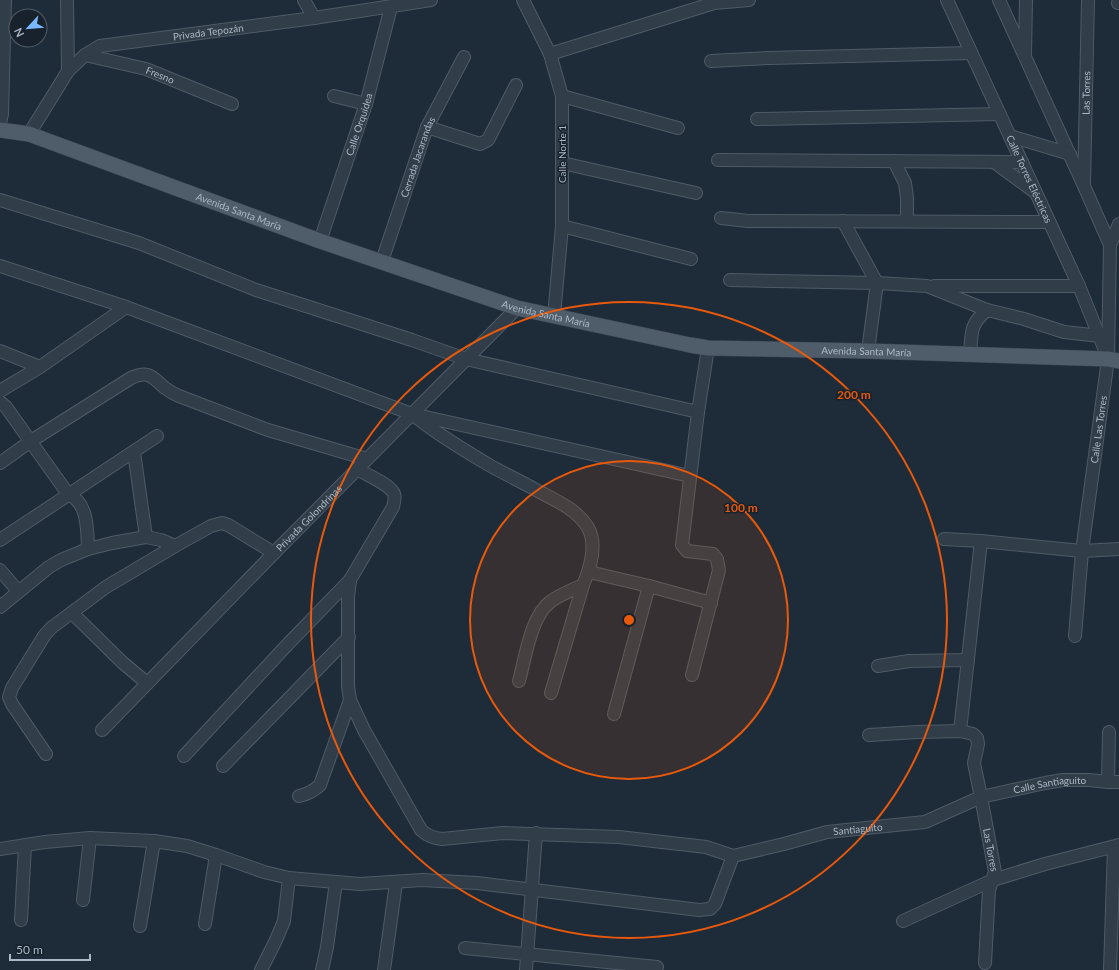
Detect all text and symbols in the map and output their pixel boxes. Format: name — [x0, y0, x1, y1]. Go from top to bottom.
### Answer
north arrow — [8, 8, 48, 48]
street label: Privada Tepozán — [172, 21, 244, 42]
text: N — [11, 26, 26, 39]
street label: Fresno — [144, 64, 177, 86]
street label: Las Torres — [1079, 71, 1092, 115]
street label: Calle Orquídea — [343, 92, 375, 157]
street label: Cerrada Jacarandas — [398, 114, 437, 199]
street label: Calle Norte 1 — [556, 125, 568, 183]
street label: Calle Torres Eléctricas — [1004, 133, 1055, 225]
street label: Avenida Santa María — [195, 190, 283, 232]
street label: Avenida Santa María — [500, 297, 591, 329]
street label: Avenida Santa María — [821, 344, 912, 358]
text: 200 m — [837, 387, 871, 402]
street label: Calle Las Torres — [1088, 395, 1109, 464]
street label: Privada Golondrinas — [273, 482, 344, 554]
text: 100 m — [724, 500, 758, 515]
centre of rings — [622, 613, 636, 627]
street label: Calle Santiaguito — [1012, 774, 1087, 796]
street label: Santiaguito — [833, 820, 883, 837]
street label: Las Torres — [981, 827, 1001, 872]
scale bar — [10, 936, 90, 962]
text: 50 m — [16, 942, 43, 957]

